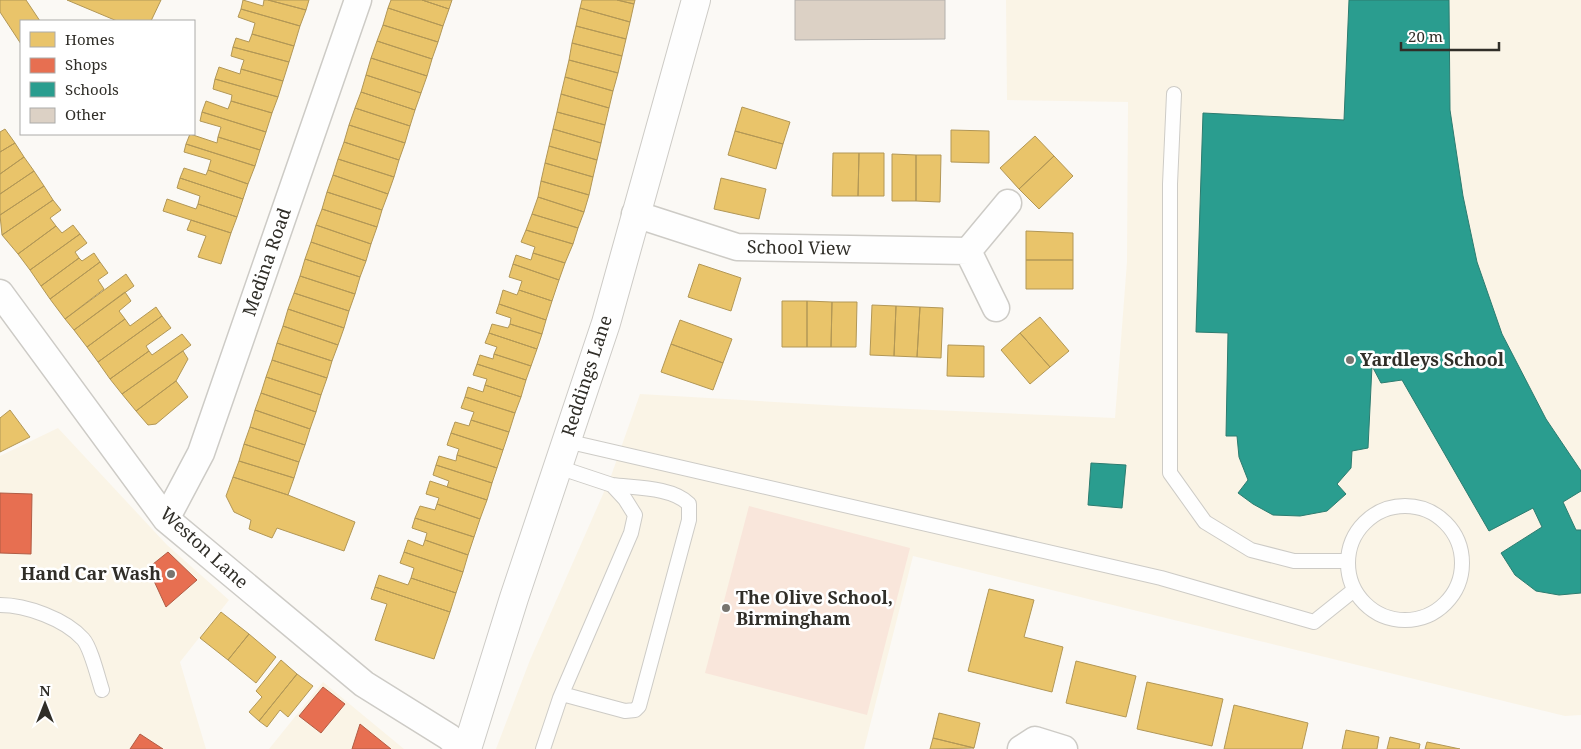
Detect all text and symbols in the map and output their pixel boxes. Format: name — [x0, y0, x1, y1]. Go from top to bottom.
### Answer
legend — [20, 20, 195, 135]
scale bar — [1401, 20, 1498, 52]
text: 20 m — [1408, 26, 1443, 46]
text: Homes — [65, 29, 115, 49]
text: Shops — [65, 54, 108, 74]
text: Schools — [65, 79, 119, 99]
text: Other — [65, 104, 106, 124]
street label: Medina Road — [236, 204, 296, 319]
street label: School View — [747, 234, 852, 260]
street label: Reddings Lane — [555, 312, 617, 439]
place label: Yardleys School — [1360, 347, 1505, 371]
marker: Yardleys School — [1344, 354, 1356, 366]
street label: Weston Lane — [155, 501, 254, 593]
place label: Hand Car Wash — [21, 561, 161, 585]
marker: Hand Car Wash — [165, 568, 177, 580]
place label: The Olive School, Birmingham — [736, 585, 893, 630]
marker: The Olive School, Birmingham — [720, 602, 732, 614]
north arrow — [20, 679, 70, 729]
text: N — [39, 681, 51, 700]

